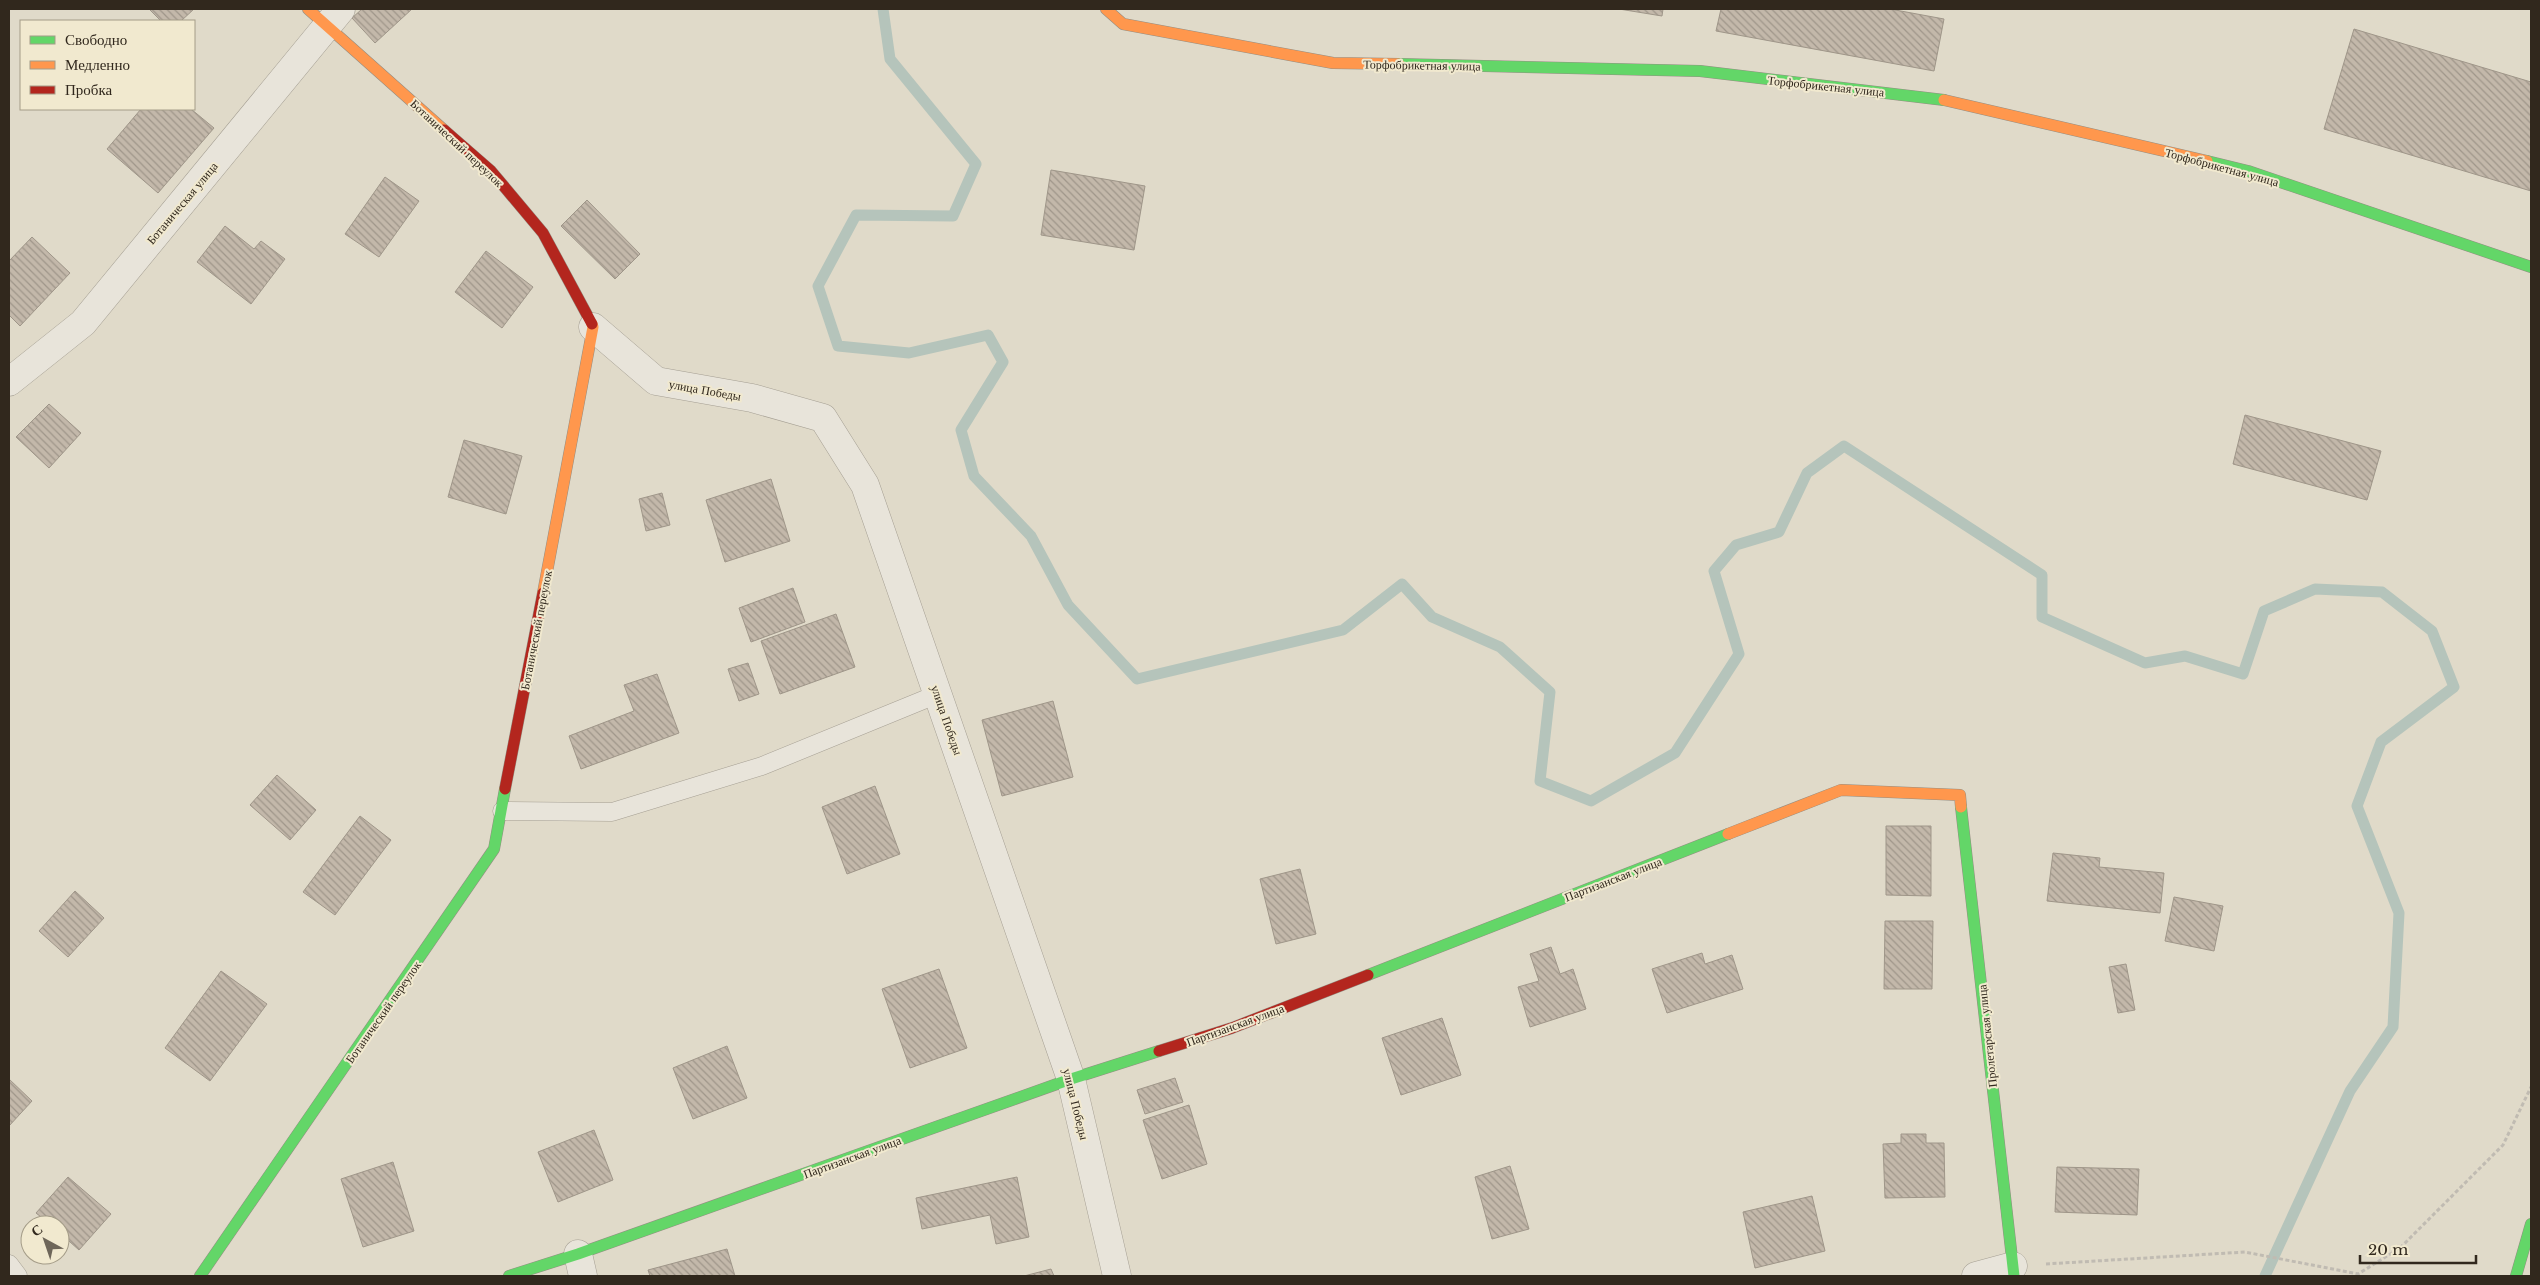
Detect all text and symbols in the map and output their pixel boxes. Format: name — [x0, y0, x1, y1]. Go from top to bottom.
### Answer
legend — [20, 20, 195, 110]
text: Свободно — [65, 30, 127, 49]
text: Медленно — [65, 55, 130, 74]
street label: Торфобрикетная улица — [1363, 56, 1481, 74]
street label: Торфобрикетная улица — [1767, 72, 1886, 100]
text: Пробка — [65, 80, 113, 99]
street label: Ботанический переулок — [407, 96, 507, 190]
street label: Торфобрикетная улица — [2163, 145, 2281, 190]
street label: Ботаническая улица — [143, 158, 221, 247]
street label: улица Победы — [668, 376, 742, 404]
street label: Ботанический переулок — [517, 569, 555, 691]
street label: улица Победы — [928, 683, 966, 757]
street label: Партизанская улица — [1562, 853, 1664, 904]
street label: Ботанический переулок — [342, 958, 424, 1066]
street label: Пролетарская улица — [1974, 983, 2000, 1088]
street label: Партизанская улица — [1184, 1000, 1287, 1050]
street label: улица Победы — [1060, 1067, 1092, 1141]
street label: Партизанская улица — [801, 1132, 904, 1182]
north arrow — [20, 1215, 70, 1265]
text: С — [27, 1220, 46, 1240]
scale bar — [2360, 1232, 2476, 1264]
text: 20 m — [2368, 1240, 2408, 1259]

